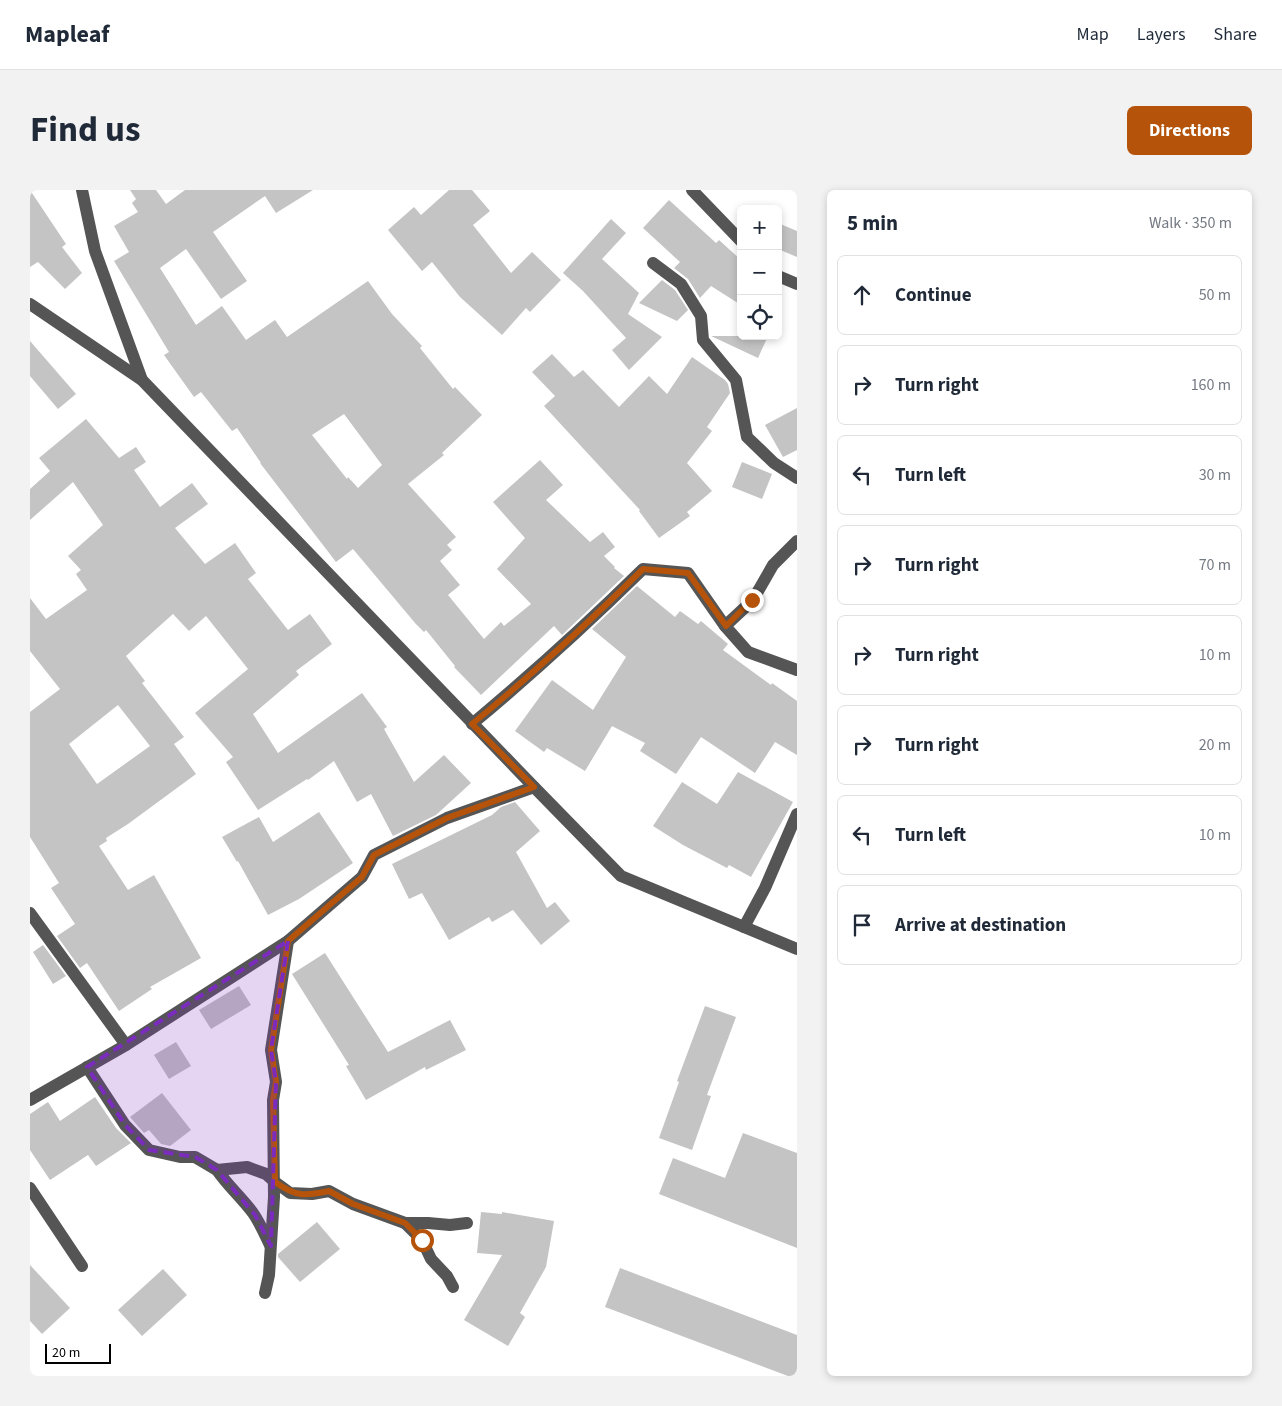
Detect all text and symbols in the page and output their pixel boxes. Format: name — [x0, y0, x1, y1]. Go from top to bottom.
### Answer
text: Mapleaf — [25, 17, 110, 52]
text: Map — [1077, 22, 1109, 47]
text: Layers — [1137, 22, 1186, 47]
text: Share — [1214, 22, 1257, 47]
text: Find us — [30, 105, 140, 155]
button: Directions — [1127, 106, 1252, 155]
map controls — [737, 205, 782, 340]
button: + — [737, 205, 782, 250]
text: 5 min — [847, 208, 898, 238]
text: Walk · 350 m — [1149, 212, 1232, 234]
button: − — [737, 250, 782, 295]
icon: ahead — [848, 281, 876, 309]
text: Continue — [895, 282, 972, 309]
text: 50 m — [1199, 284, 1231, 306]
button: locate — [737, 295, 782, 340]
icon: right — [848, 371, 876, 399]
text: Turn right — [895, 372, 979, 399]
text: 160 m — [1191, 374, 1231, 396]
icon: left — [848, 461, 876, 489]
text: Turn left — [895, 462, 966, 489]
text: 30 m — [1199, 464, 1231, 486]
icon: right — [848, 551, 876, 579]
text: Turn right — [895, 552, 979, 579]
text: 70 m — [1199, 554, 1231, 576]
route end — [741, 589, 764, 612]
icon: right — [848, 641, 876, 669]
text: Turn right — [895, 642, 979, 669]
text: 10 m — [1199, 644, 1231, 666]
icon: right — [848, 731, 876, 759]
text: Turn right — [895, 732, 979, 759]
text: 20 m — [1199, 734, 1231, 756]
icon: left — [848, 821, 876, 849]
text: Turn left — [895, 822, 966, 849]
text: 10 m — [1199, 824, 1231, 846]
icon: arrive — [848, 911, 876, 939]
text: Arrive at destination — [895, 912, 1066, 939]
route start — [411, 1229, 434, 1252]
scale bar — [45, 1341, 111, 1364]
text: 20 m — [52, 1343, 80, 1363]

